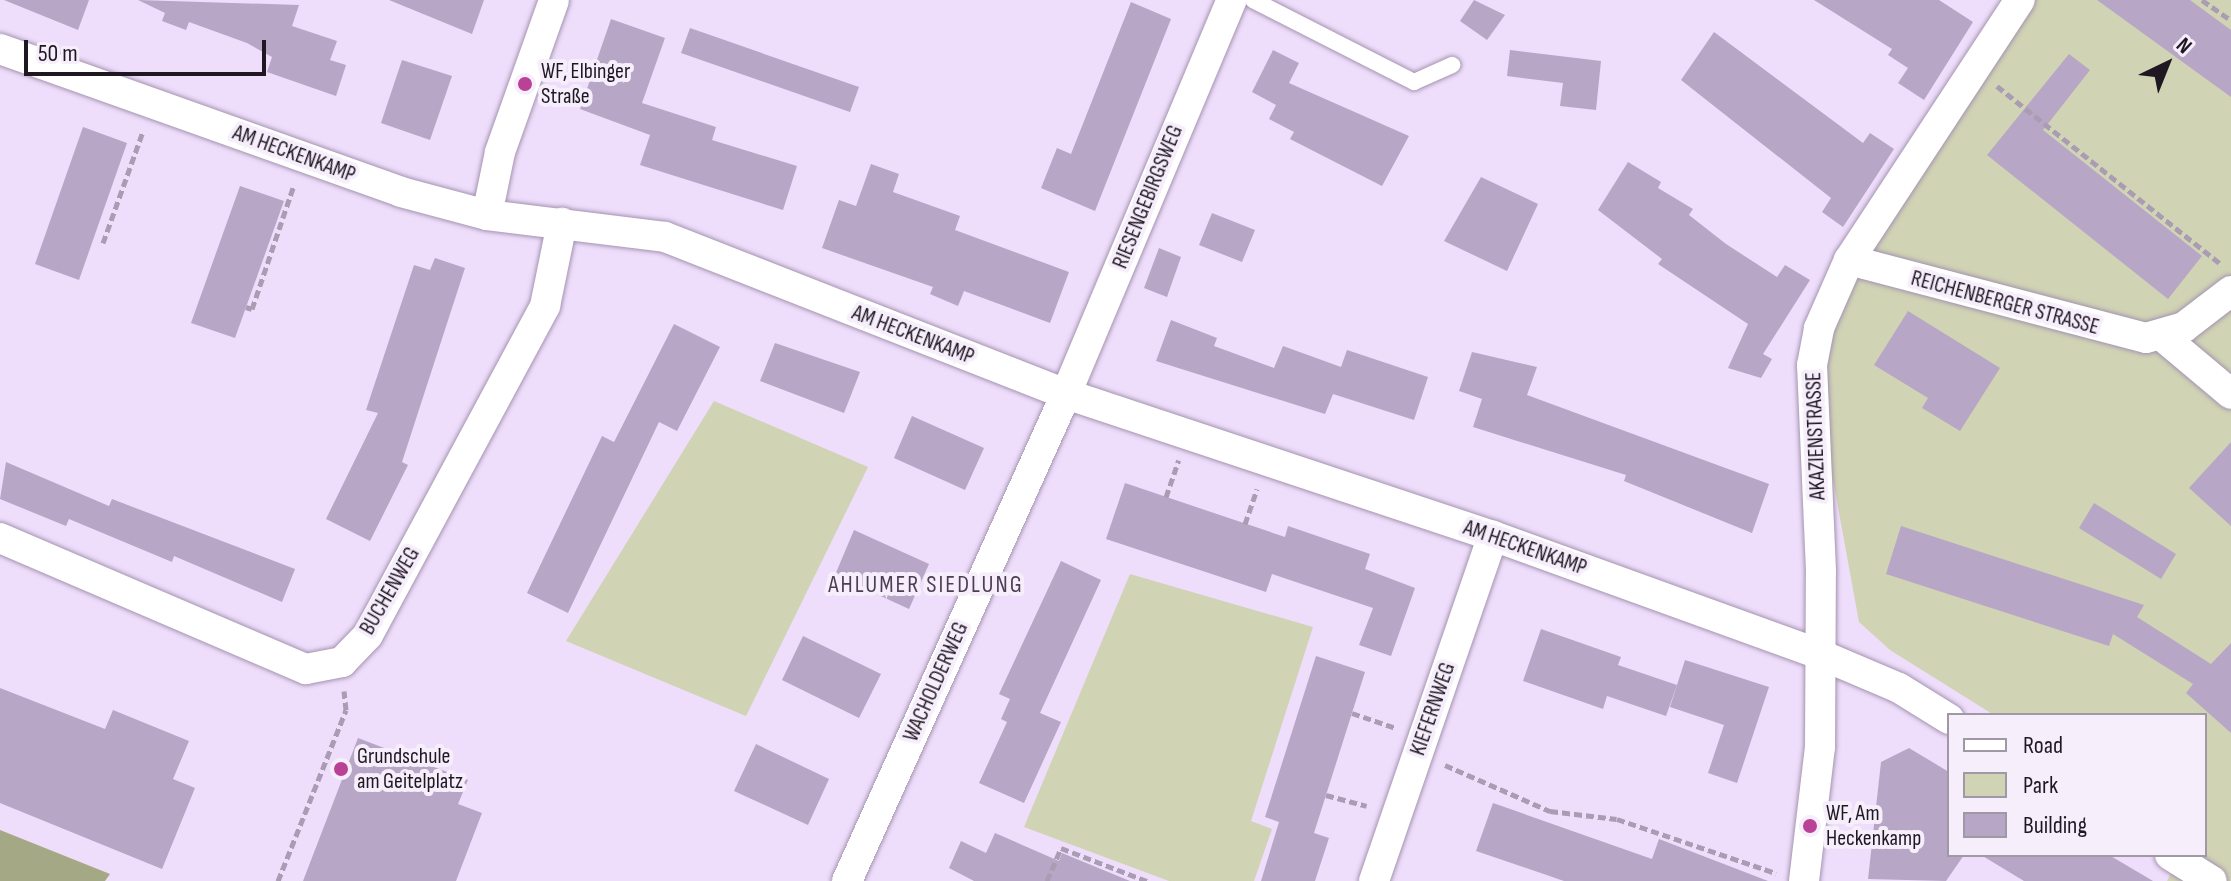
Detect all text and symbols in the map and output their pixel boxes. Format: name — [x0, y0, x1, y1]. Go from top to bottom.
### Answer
scale bar — [28, 24, 270, 74]
north arrow — [2127, 24, 2207, 104]
text: N — [2170, 32, 2197, 60]
text: 50 m — [38, 39, 78, 68]
place label: WF, Elbinger Straße — [541, 58, 630, 110]
marker: WF, Elbinger Straße — [516, 75, 534, 93]
street label: AM HECKENKAMP — [229, 120, 359, 188]
street label: RIESENGEBIRGSWEG — [1107, 122, 1189, 272]
street label: REICHENBERGER STRASSE — [1908, 265, 2102, 341]
street label: AM HECKENKAMP — [848, 300, 978, 370]
street label: AKAZIENSTRASSE — [1801, 372, 1831, 500]
street label: AM HECKENKAMP — [1460, 515, 1590, 581]
street label: BUCHENWEG — [354, 542, 426, 640]
district label: AHLUMER SIEDLUNG — [828, 571, 1024, 599]
street label: WACHOLDERWEG — [898, 618, 974, 746]
street label: KIEFERNWEG — [1405, 659, 1461, 759]
legend — [1947, 713, 2207, 857]
text: Road — [2023, 731, 2063, 760]
place label: Grundschule am Geitelplatz — [357, 743, 463, 794]
marker: Grundschule am Geitelplatz — [332, 760, 350, 778]
text: Park — [2023, 771, 2058, 800]
place label: WF, Am Heckenkamp — [1826, 800, 1921, 852]
text: Building — [2023, 811, 2087, 840]
marker: WF, Am Heckenkamp — [1801, 817, 1819, 835]

